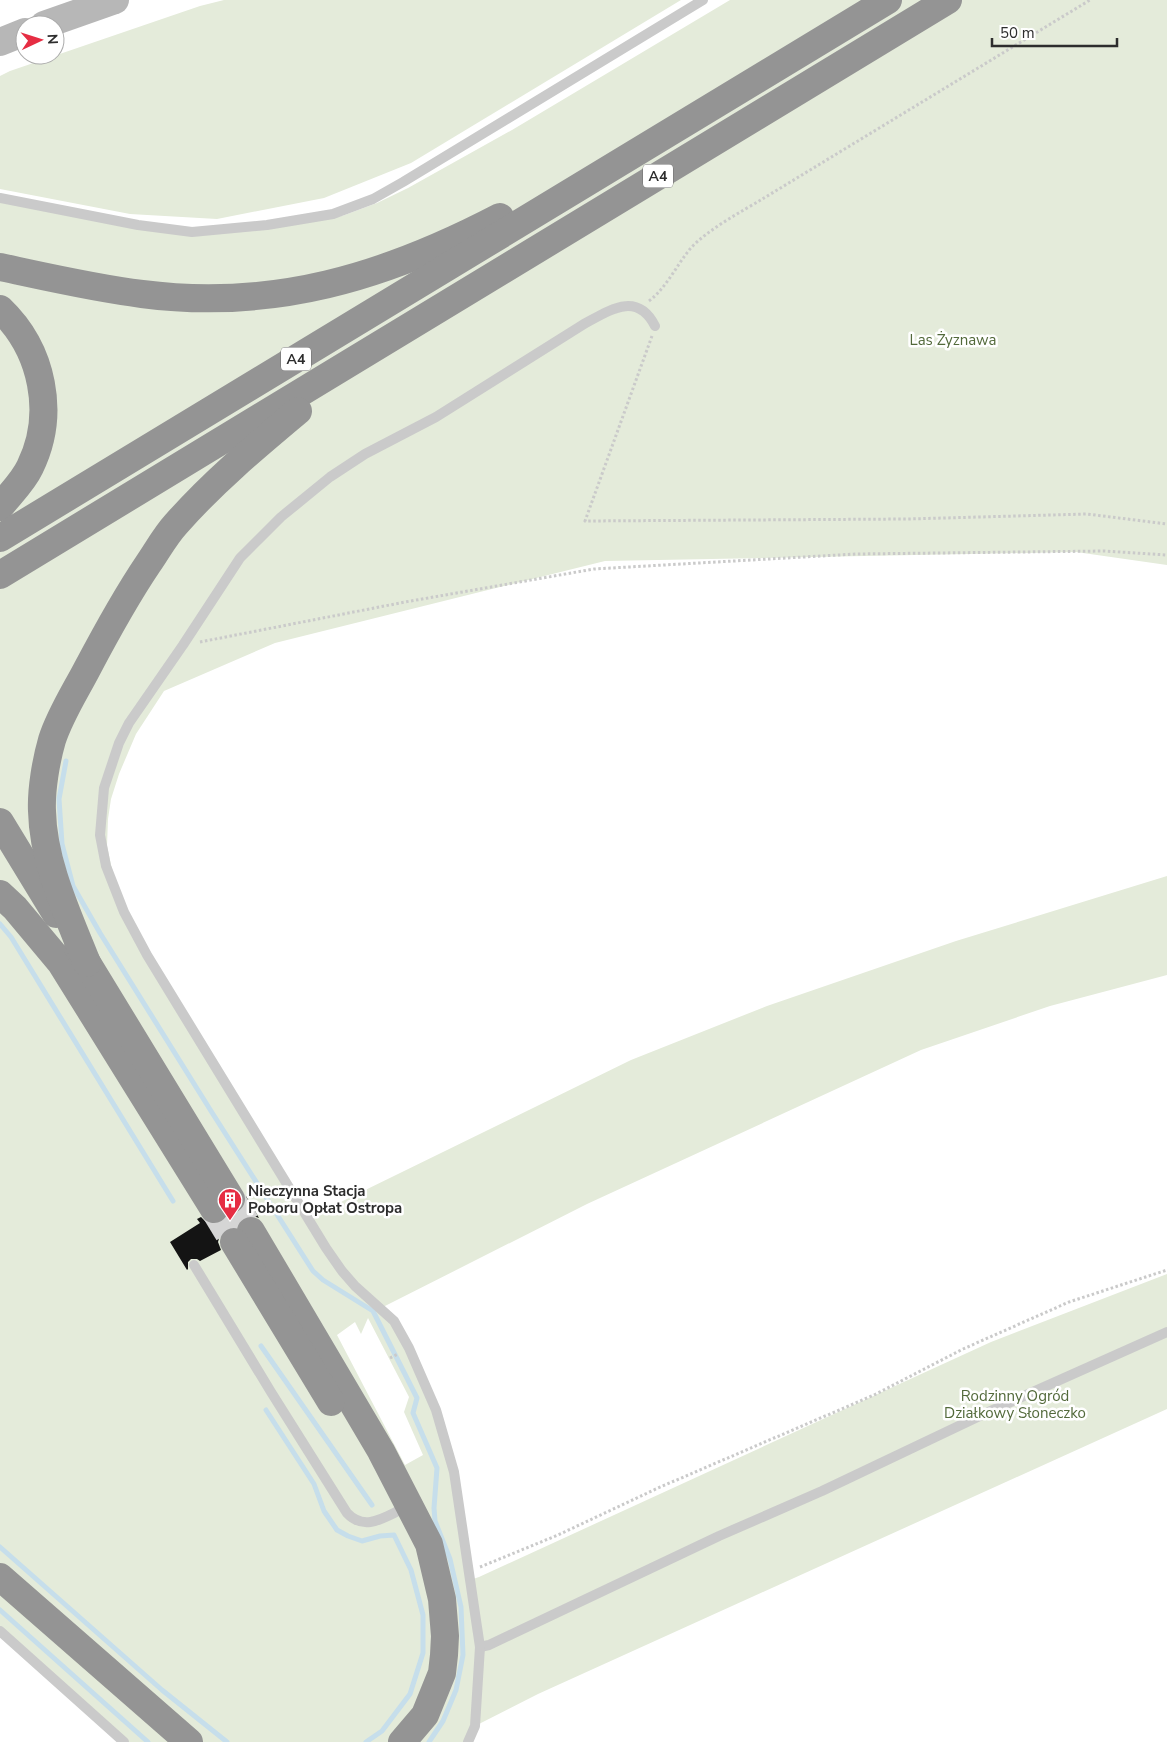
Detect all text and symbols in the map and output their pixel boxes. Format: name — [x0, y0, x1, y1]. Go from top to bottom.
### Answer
north arrow — [15, 15, 65, 65]
scale bar — [992, 15, 1117, 47]
text: 50 m — [1000, 23, 1035, 43]
text: N — [43, 33, 62, 45]
road number: A4 — [643, 165, 673, 188]
park label: Las Żyznawa — [910, 330, 996, 350]
road number: A4 — [281, 348, 311, 370]
place label: Nieczynna Stacja Poboru Opłat Ostropa — [248, 1181, 402, 1218]
building icon: Nieczynna Stacja Poboru Opłat Ostropa — [217, 1187, 243, 1221]
park label: Rodzinny Ogród Działkowy Słoneczko — [944, 1386, 1086, 1423]

